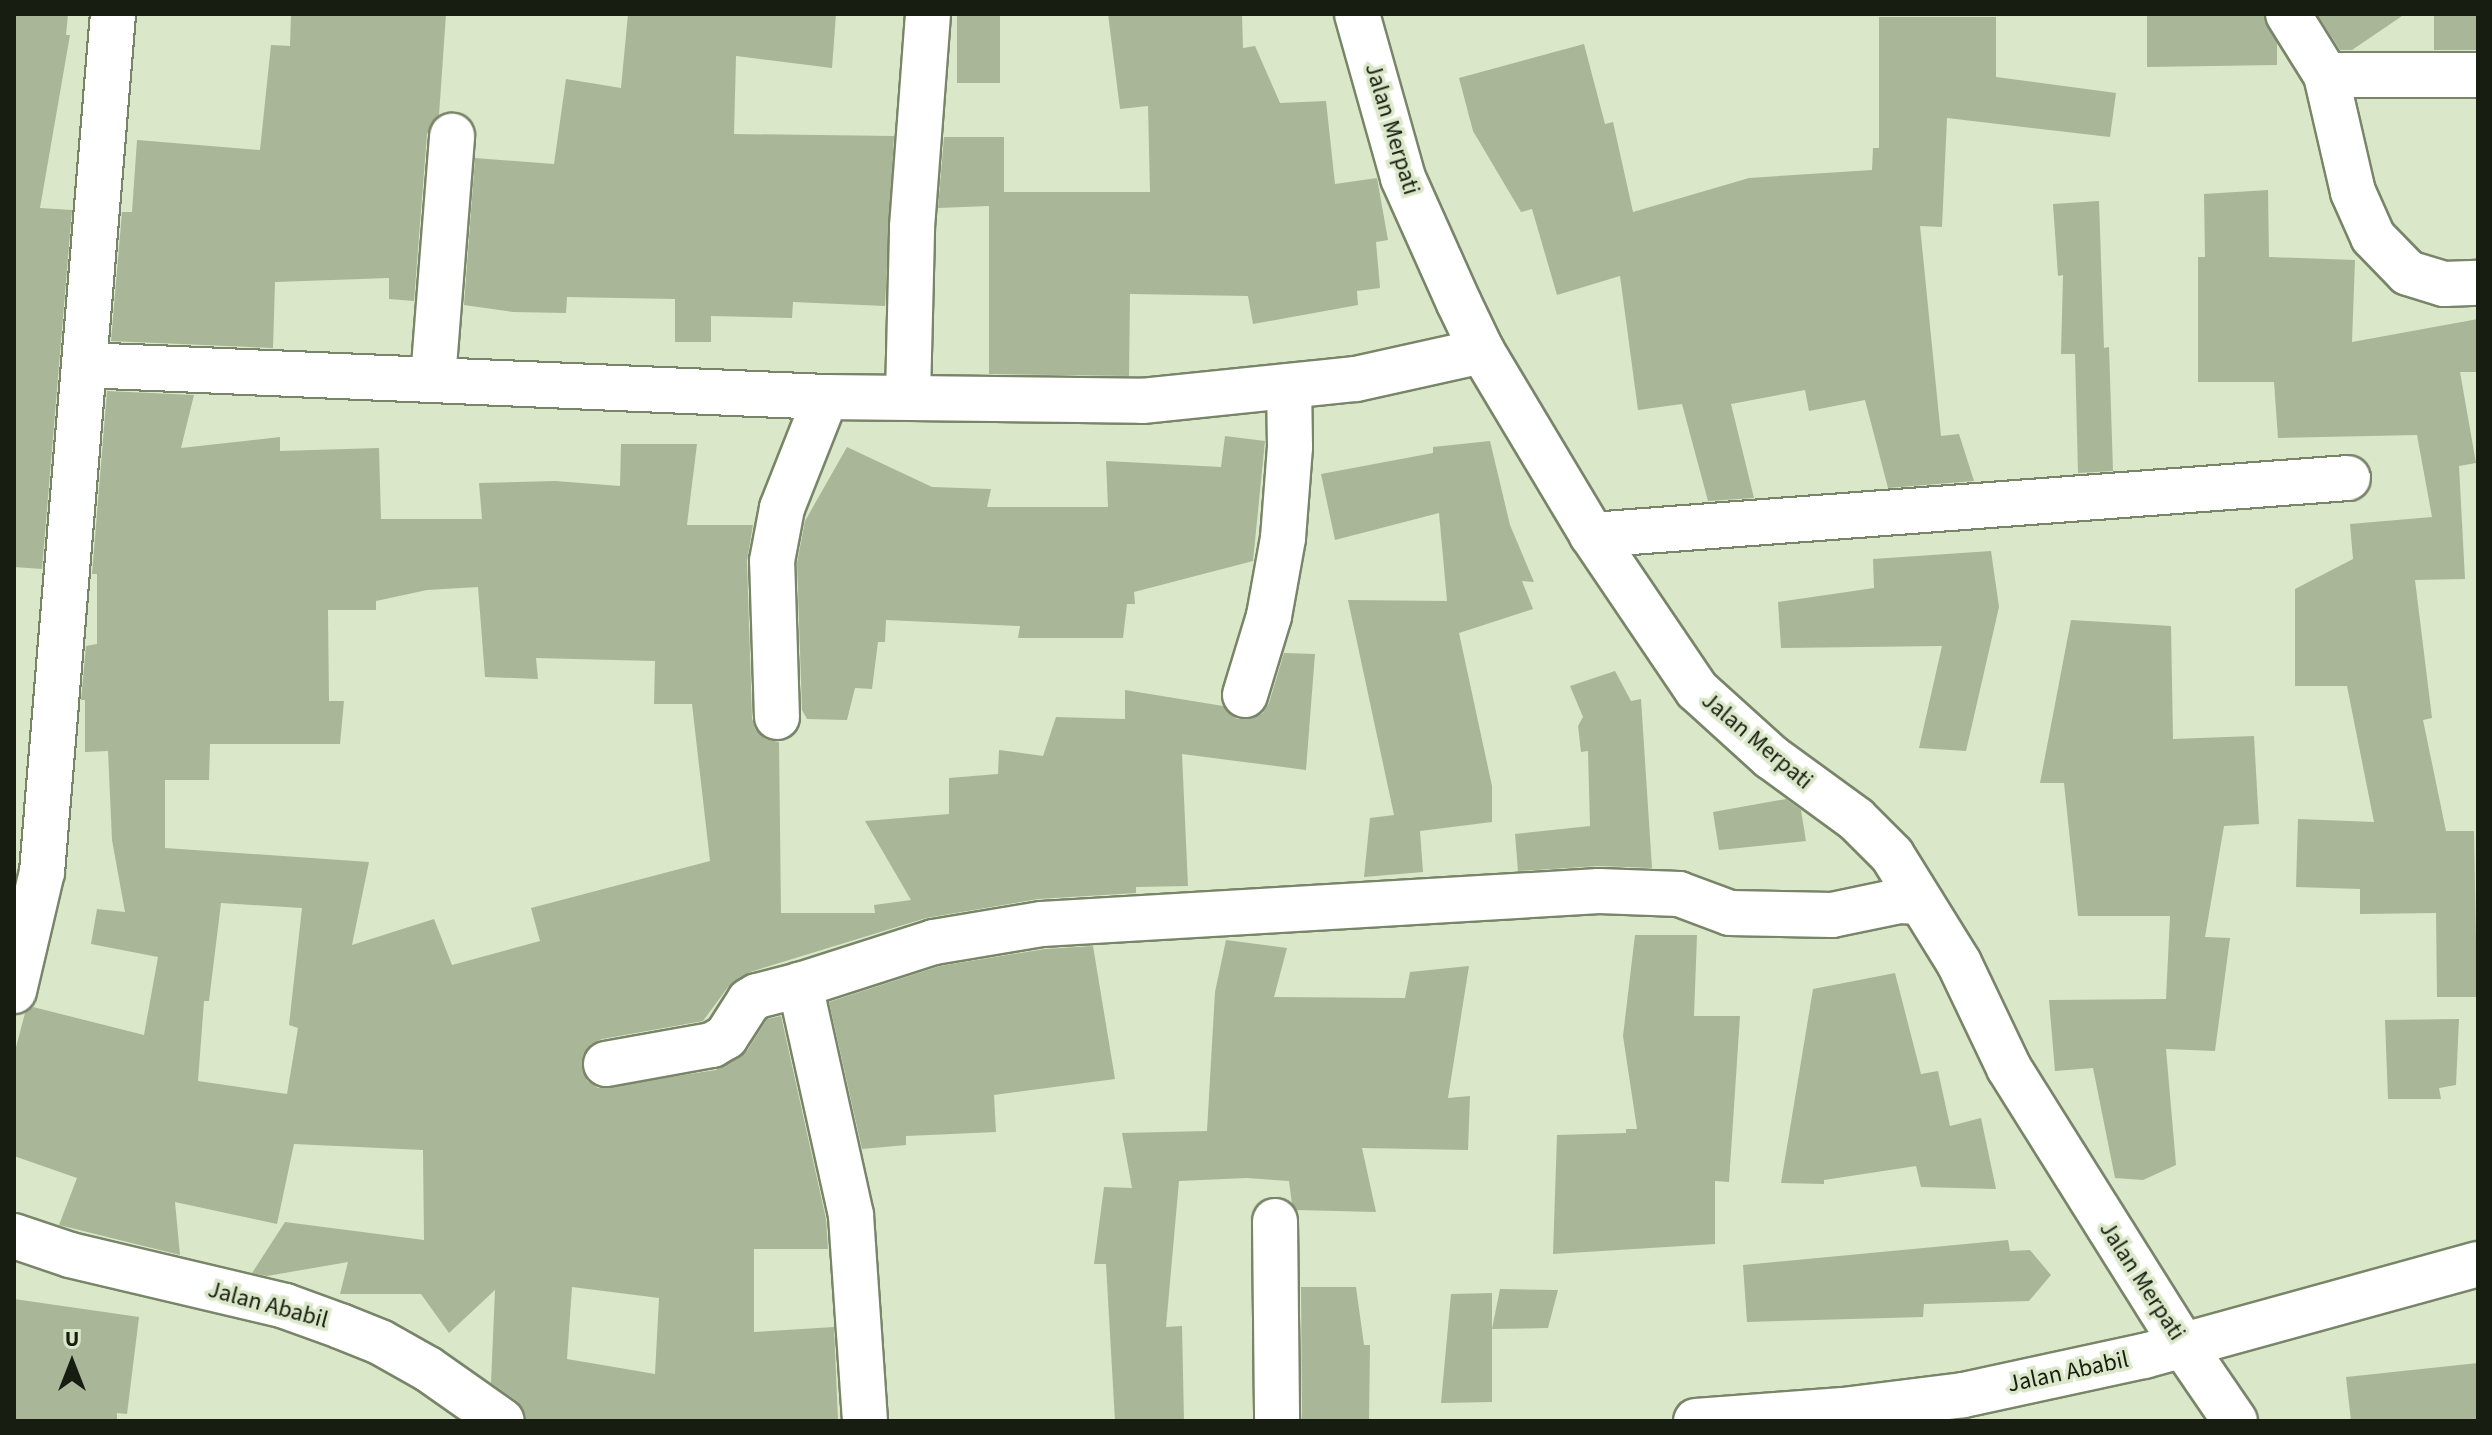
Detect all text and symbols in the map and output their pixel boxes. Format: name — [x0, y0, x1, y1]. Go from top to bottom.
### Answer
street label: Jalan Merpati — [1358, 60, 1426, 198]
street label: Jalan Merpati — [1696, 686, 1818, 796]
street label: Jalan Merpati — [2093, 1216, 2191, 1346]
street label: Jalan Ababil — [205, 1275, 331, 1335]
north arrow — [32, 1323, 112, 1403]
text: U — [65, 1323, 79, 1355]
street label: Jalan Ababil — [2005, 1345, 2131, 1399]

